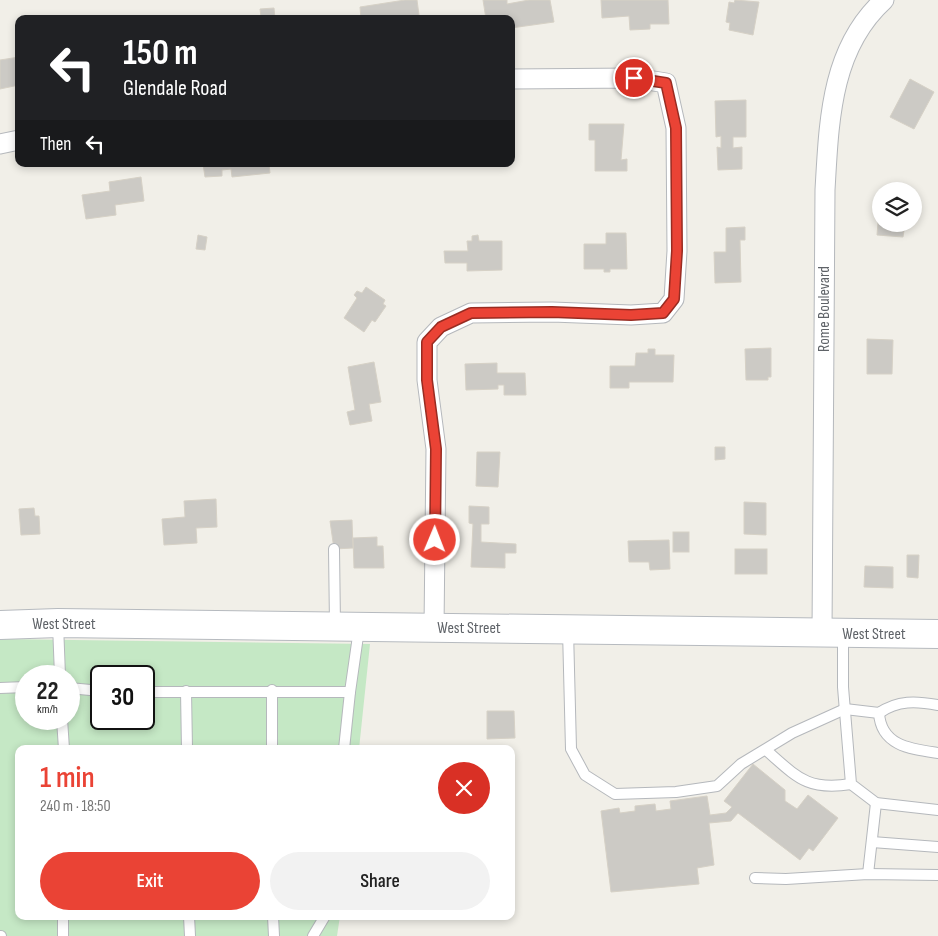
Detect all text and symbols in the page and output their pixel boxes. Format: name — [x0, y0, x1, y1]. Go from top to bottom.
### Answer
text: 150 m — [123, 32, 197, 75]
icon: left — [40, 35, 105, 100]
pin — [613, 57, 655, 99]
icon: arrive — [620, 64, 648, 92]
text: Glendale Road — [123, 75, 227, 102]
icon: left — [81, 130, 109, 158]
text: Then — [40, 133, 71, 156]
map controls — [872, 182, 922, 232]
button: layers — [872, 182, 922, 232]
street label: Rome Boulevard — [815, 266, 834, 352]
position arrow — [408, 513, 460, 565]
street label: West Street — [32, 615, 96, 634]
street label: West Street — [437, 619, 501, 638]
street label: West Street — [842, 625, 906, 644]
speed limit sign: 30 — [90, 665, 155, 730]
text: 22 — [37, 676, 58, 707]
text: km/h — [37, 702, 58, 717]
text: 1 min — [40, 760, 95, 796]
button: close — [438, 762, 490, 814]
text: 240 m · 18:50 — [40, 797, 111, 816]
button: Exit — [40, 852, 260, 910]
button: Share — [270, 852, 490, 910]

